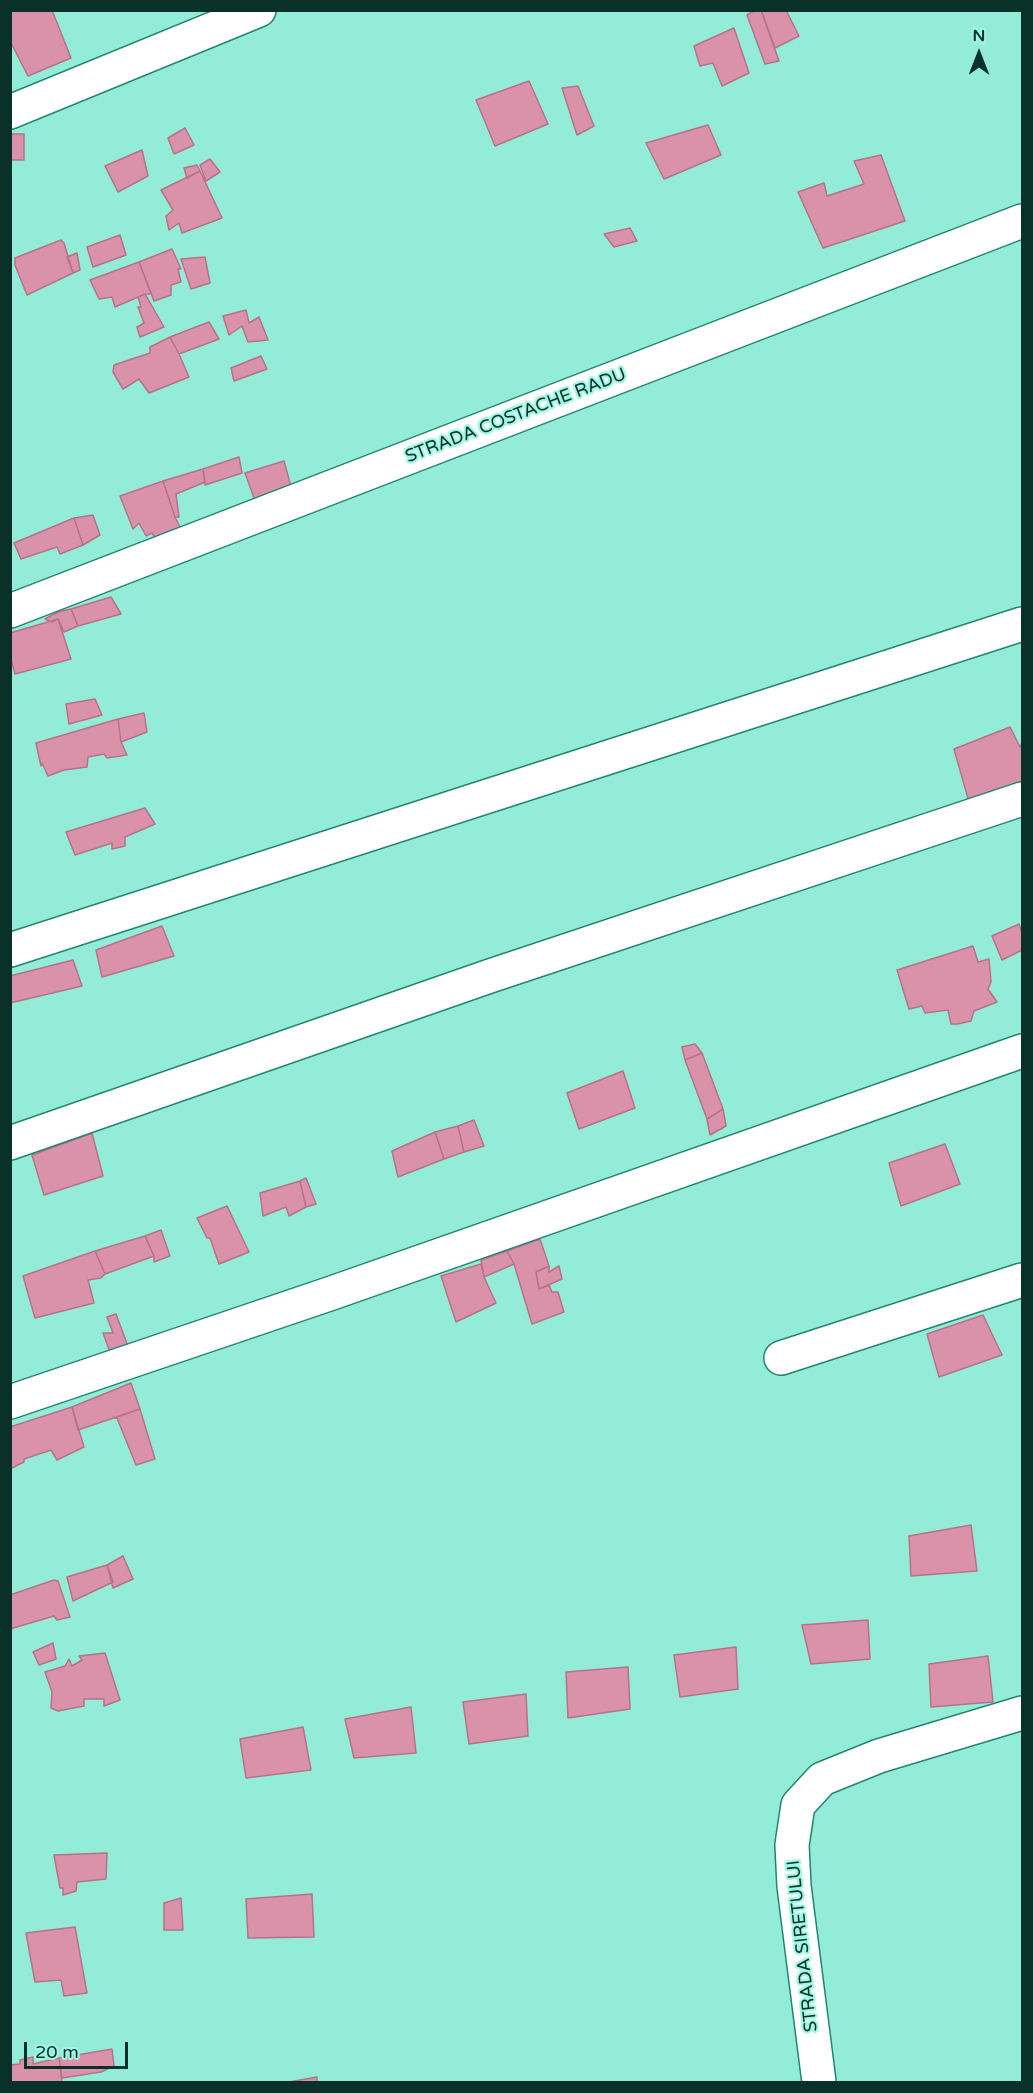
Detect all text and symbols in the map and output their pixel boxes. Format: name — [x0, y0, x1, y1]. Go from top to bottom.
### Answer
north arrow — [949, 24, 1009, 84]
text: N — [973, 26, 985, 46]
street label: STRADA COSTACHE RADU — [402, 364, 630, 468]
street label: STRADA SIRETULUI — [783, 1859, 823, 2033]
scale bar — [27, 2030, 130, 2068]
text: 20 m — [35, 2041, 79, 2063]

